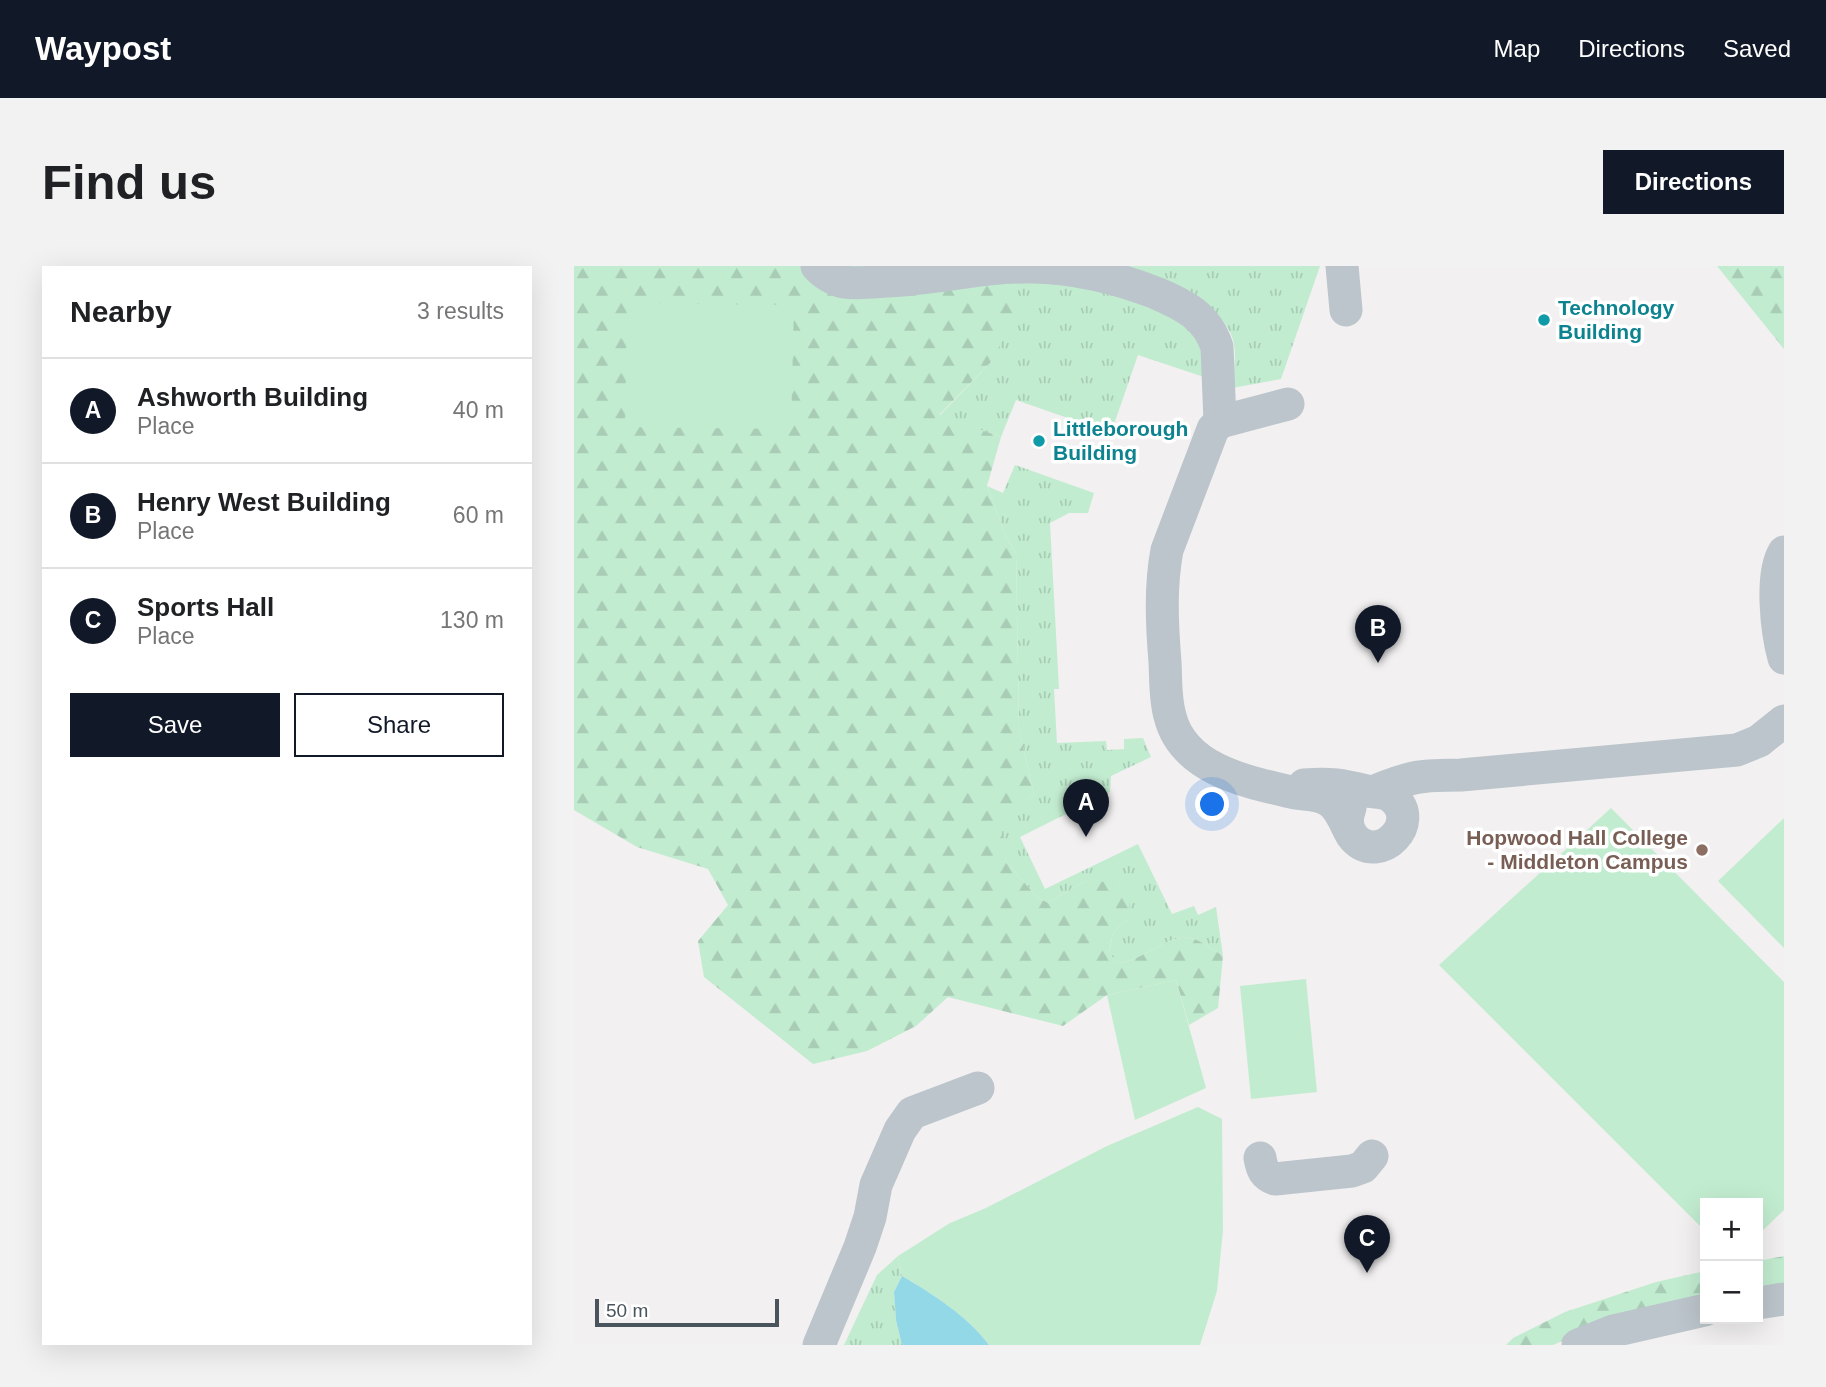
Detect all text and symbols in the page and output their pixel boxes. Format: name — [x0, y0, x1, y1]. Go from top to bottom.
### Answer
text: Waypost — [35, 30, 171, 67]
text: Map — [1494, 35, 1540, 62]
text: Directions — [1578, 35, 1685, 62]
text: Saved — [1723, 35, 1791, 62]
button: Directions — [1603, 150, 1784, 214]
text: Find us — [42, 155, 216, 209]
text: Nearby — [70, 295, 172, 328]
place label: Technology Building — [1558, 296, 1675, 343]
text: 3 results — [417, 298, 504, 324]
marker: Technology Building — [1536, 312, 1552, 328]
text: Ashworth Building — [137, 382, 368, 412]
text: A — [85, 397, 101, 423]
text: 40 m — [453, 397, 504, 423]
text: Place — [137, 413, 195, 439]
place label: Littleborough Building — [1053, 417, 1188, 464]
marker: Littleborough Building — [1031, 433, 1047, 449]
text: Henry West Building — [137, 487, 391, 517]
text: B — [85, 502, 101, 528]
text: 60 m — [453, 502, 504, 528]
text: Place — [137, 518, 195, 544]
text: Sports Hall — [137, 592, 274, 622]
pin: B — [1355, 605, 1401, 663]
text: C — [85, 607, 101, 633]
text: 130 m — [440, 607, 504, 633]
text: Place — [137, 623, 195, 649]
button: Save — [70, 693, 280, 757]
button: Share — [294, 693, 504, 757]
pin: A — [1063, 779, 1109, 837]
your location — [1195, 787, 1229, 821]
place label: Hopwood Hall College - Middleton Campus — [1466, 826, 1688, 873]
marker: Hopwood Hall College - Middleton Campus — [1694, 842, 1710, 858]
map controls — [1700, 1198, 1763, 1324]
button: + — [1700, 1198, 1763, 1261]
pin: C — [1344, 1215, 1390, 1273]
button: − — [1700, 1261, 1763, 1324]
scale bar — [595, 1296, 779, 1328]
text: 50 m — [606, 1300, 648, 1321]

